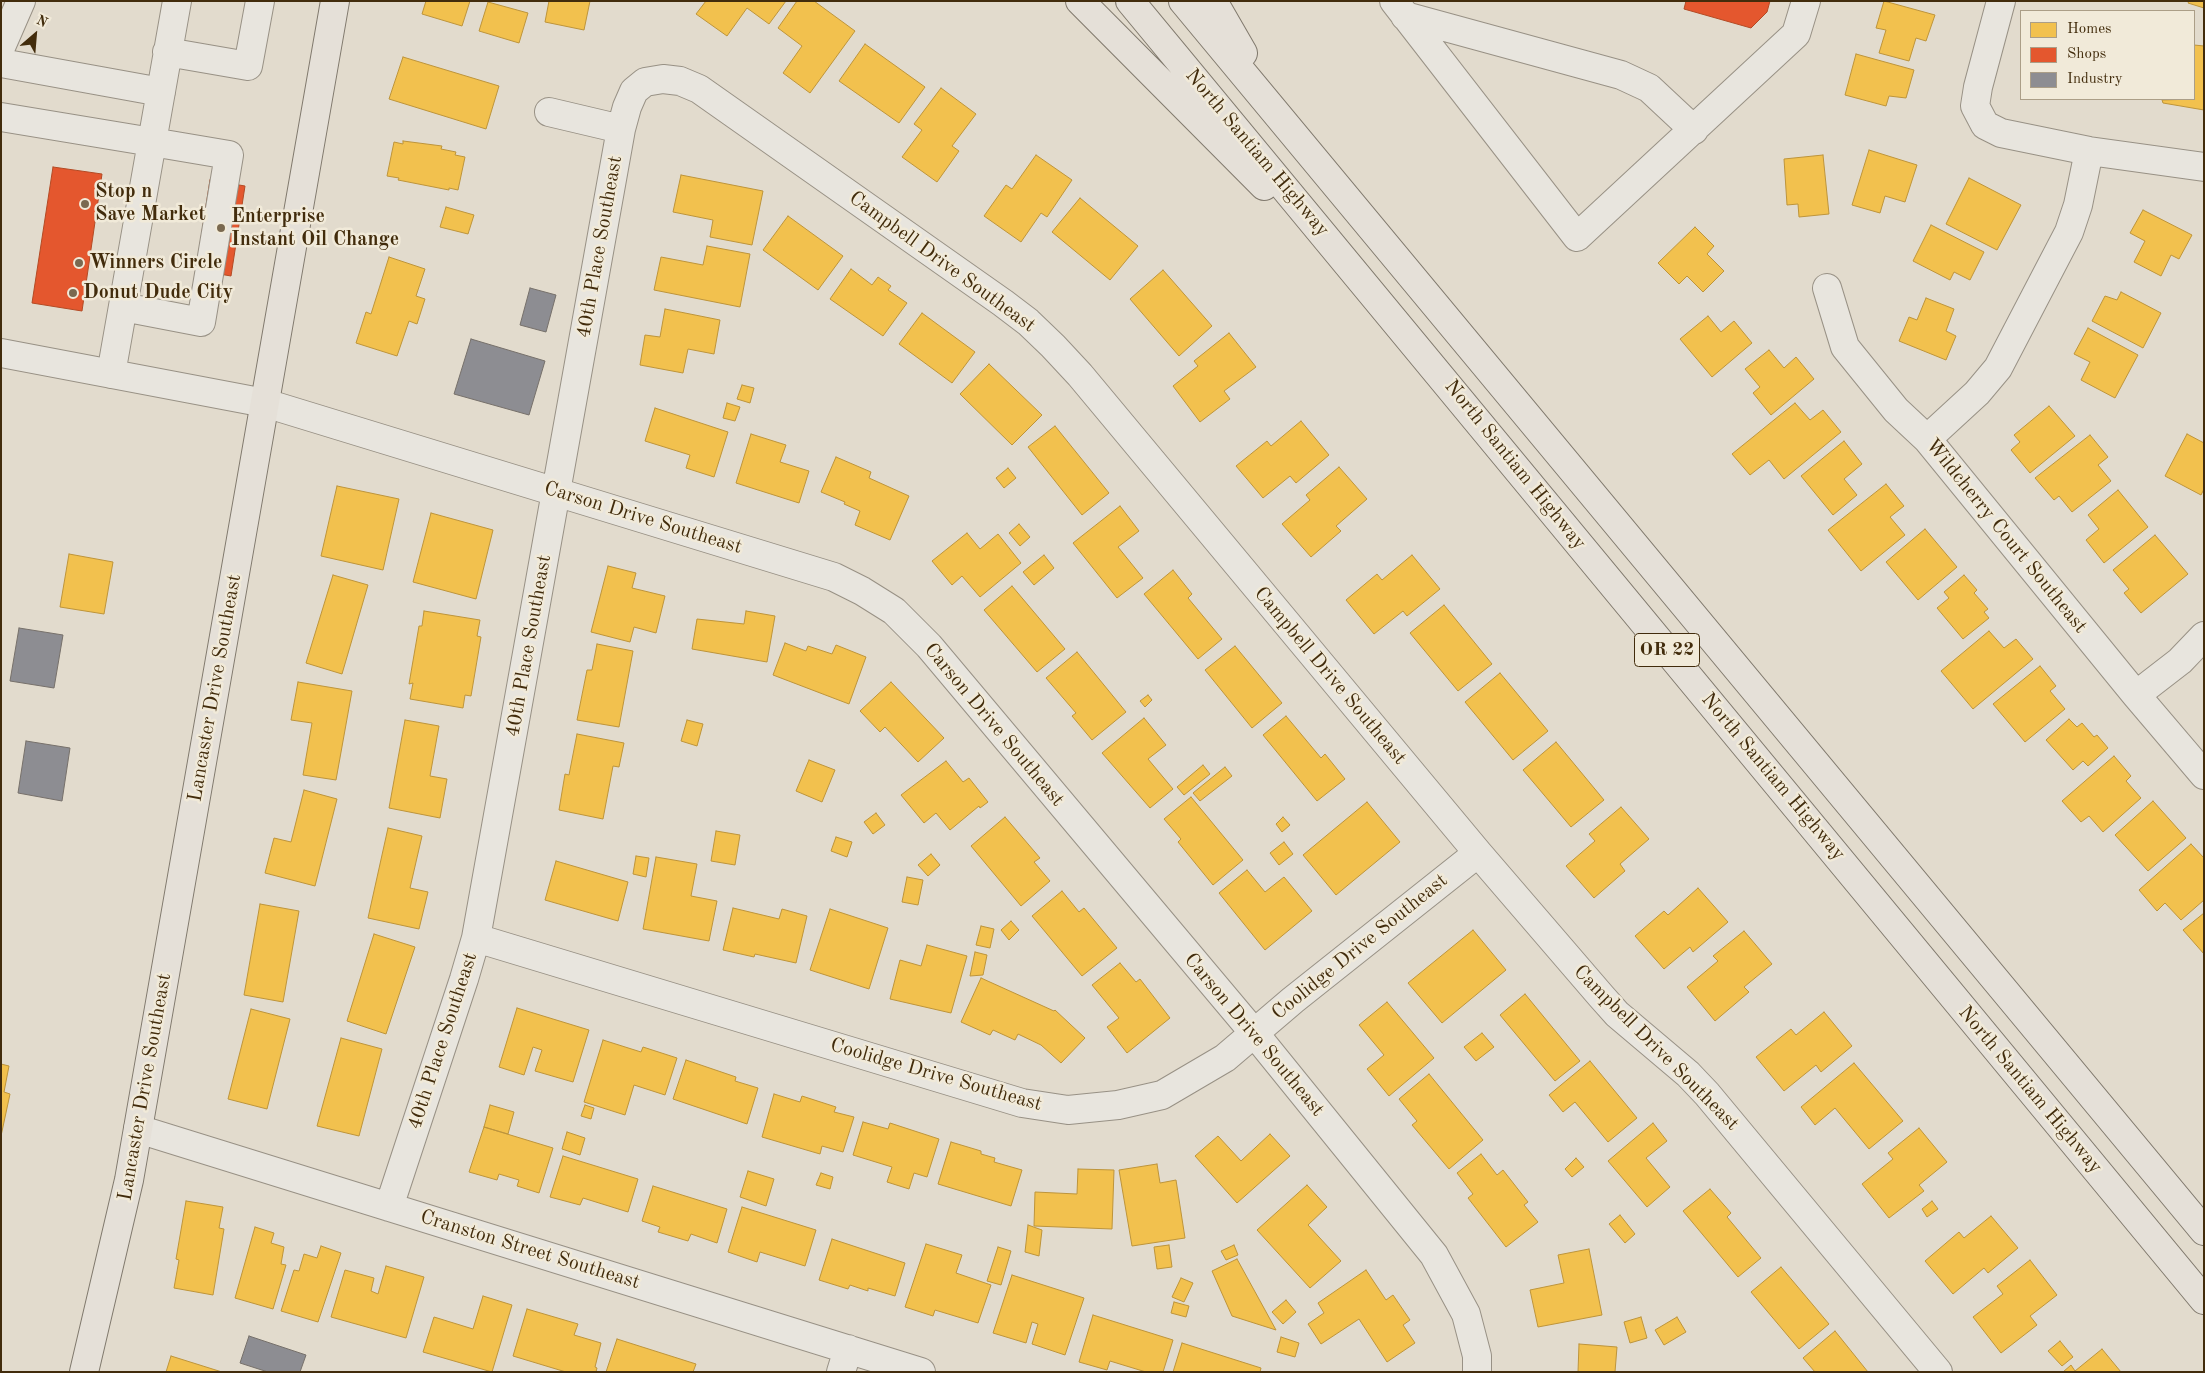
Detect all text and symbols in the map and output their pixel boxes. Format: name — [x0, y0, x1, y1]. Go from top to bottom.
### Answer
north arrow — [10, 10, 60, 60]
legend — [2020, 10, 2195, 100]
text: N — [34, 13, 50, 30]
text: Homes — [2067, 22, 2112, 37]
text: Shops — [2067, 47, 2106, 62]
street label: North Santiam Highway — [1180, 64, 1334, 242]
text: Industry — [2067, 72, 2123, 87]
street label: 40th Place Southeast — [572, 154, 628, 340]
place label: Stop n Save Market — [95, 180, 206, 227]
street label: Campbell Drive Southeast — [844, 186, 1040, 338]
marker: Stop n Save Market — [79, 198, 91, 210]
place label: Enterprise Instant Oil Change — [231, 205, 399, 252]
marker: Enterprise Instant Oil Change — [215, 222, 227, 234]
place label: Winners Circle — [89, 251, 222, 275]
marker: Winners Circle — [73, 257, 85, 269]
place label: Donut Dude City — [83, 281, 233, 305]
marker: Donut Dude City — [67, 287, 79, 299]
street label: North Santiam Highway — [1439, 375, 1591, 555]
street label: Wildcherry Court Southeast — [1920, 434, 2092, 638]
street label: Carson Drive Southeast — [541, 476, 745, 560]
street label: 40th Place Southeast — [501, 553, 557, 739]
street label: Lancaster Drive Southeast — [183, 572, 247, 804]
street label: Campbell Drive Southeast — [1249, 582, 1411, 770]
road number: OR 22 — [1634, 634, 1700, 666]
street label: Carson Drive Southeast — [919, 638, 1069, 812]
street label: North Santiam Highway — [1696, 688, 1850, 866]
street label: Coolidge Drive Southeast — [1267, 869, 1453, 1025]
street label: Carson Drive Southeast — [1179, 948, 1329, 1122]
street label: 40th Place Southeast — [403, 949, 483, 1133]
street label: Campbell Drive Southeast — [1568, 960, 1744, 1136]
street label: Lancaster Drive Southeast — [113, 971, 177, 1203]
street label: North Santiam Highway — [1953, 1001, 2107, 1179]
street label: Coolidge Drive Southeast — [827, 1033, 1045, 1117]
street label: Cranston Street Southeast — [417, 1205, 643, 1295]

